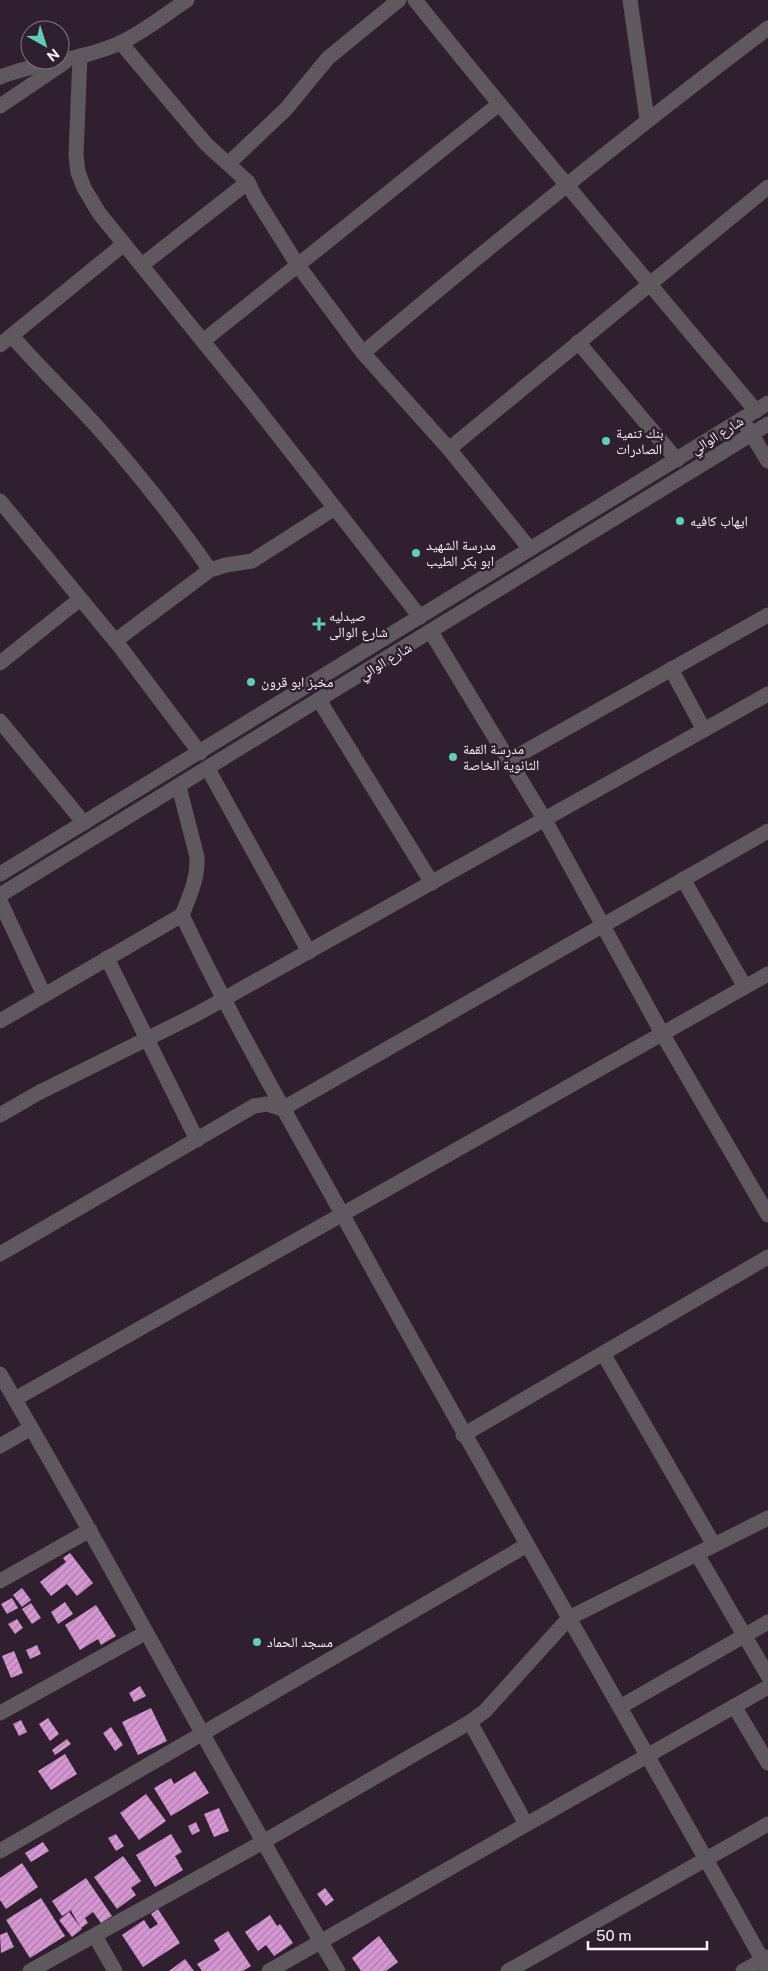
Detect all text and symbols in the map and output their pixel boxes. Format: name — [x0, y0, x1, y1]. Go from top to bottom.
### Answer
north arrow — [20, 20, 70, 70]
text: N — [44, 45, 62, 65]
street label: شارع الوالي — [688, 413, 748, 460]
place label: بنك تنمية الصادرات — [616, 425, 664, 458]
marker: بنك تنمية الصادرات — [600, 435, 612, 447]
place label: ايهاب كافيه — [690, 513, 748, 529]
marker: ايهاب كافيه — [674, 515, 686, 527]
place label: مدرسة الشهيد ابو بكر الطيب — [426, 537, 496, 570]
marker: مدرسة الشهيد ابو بكر الطيب — [410, 547, 422, 559]
place label: صيدليه شارع الوالى — [329, 608, 388, 642]
marker: صيدليه شارع الوالى — [313, 618, 325, 630]
street label: شارع الوالي — [356, 639, 416, 686]
place label: مخبز ابو قرون — [261, 674, 333, 691]
marker: مخبز ابو قرون — [245, 676, 257, 688]
place label: مدرسة القمة الثانوية الخاصة — [463, 741, 539, 774]
marker: مدرسة القمة الثانوية الخاصة — [447, 751, 459, 763]
place label: مسجد الحماد — [267, 1634, 333, 1650]
marker: مسجد الحماد — [251, 1636, 263, 1648]
scale bar — [588, 1918, 707, 1950]
text: 50 m — [596, 1927, 631, 1944]

